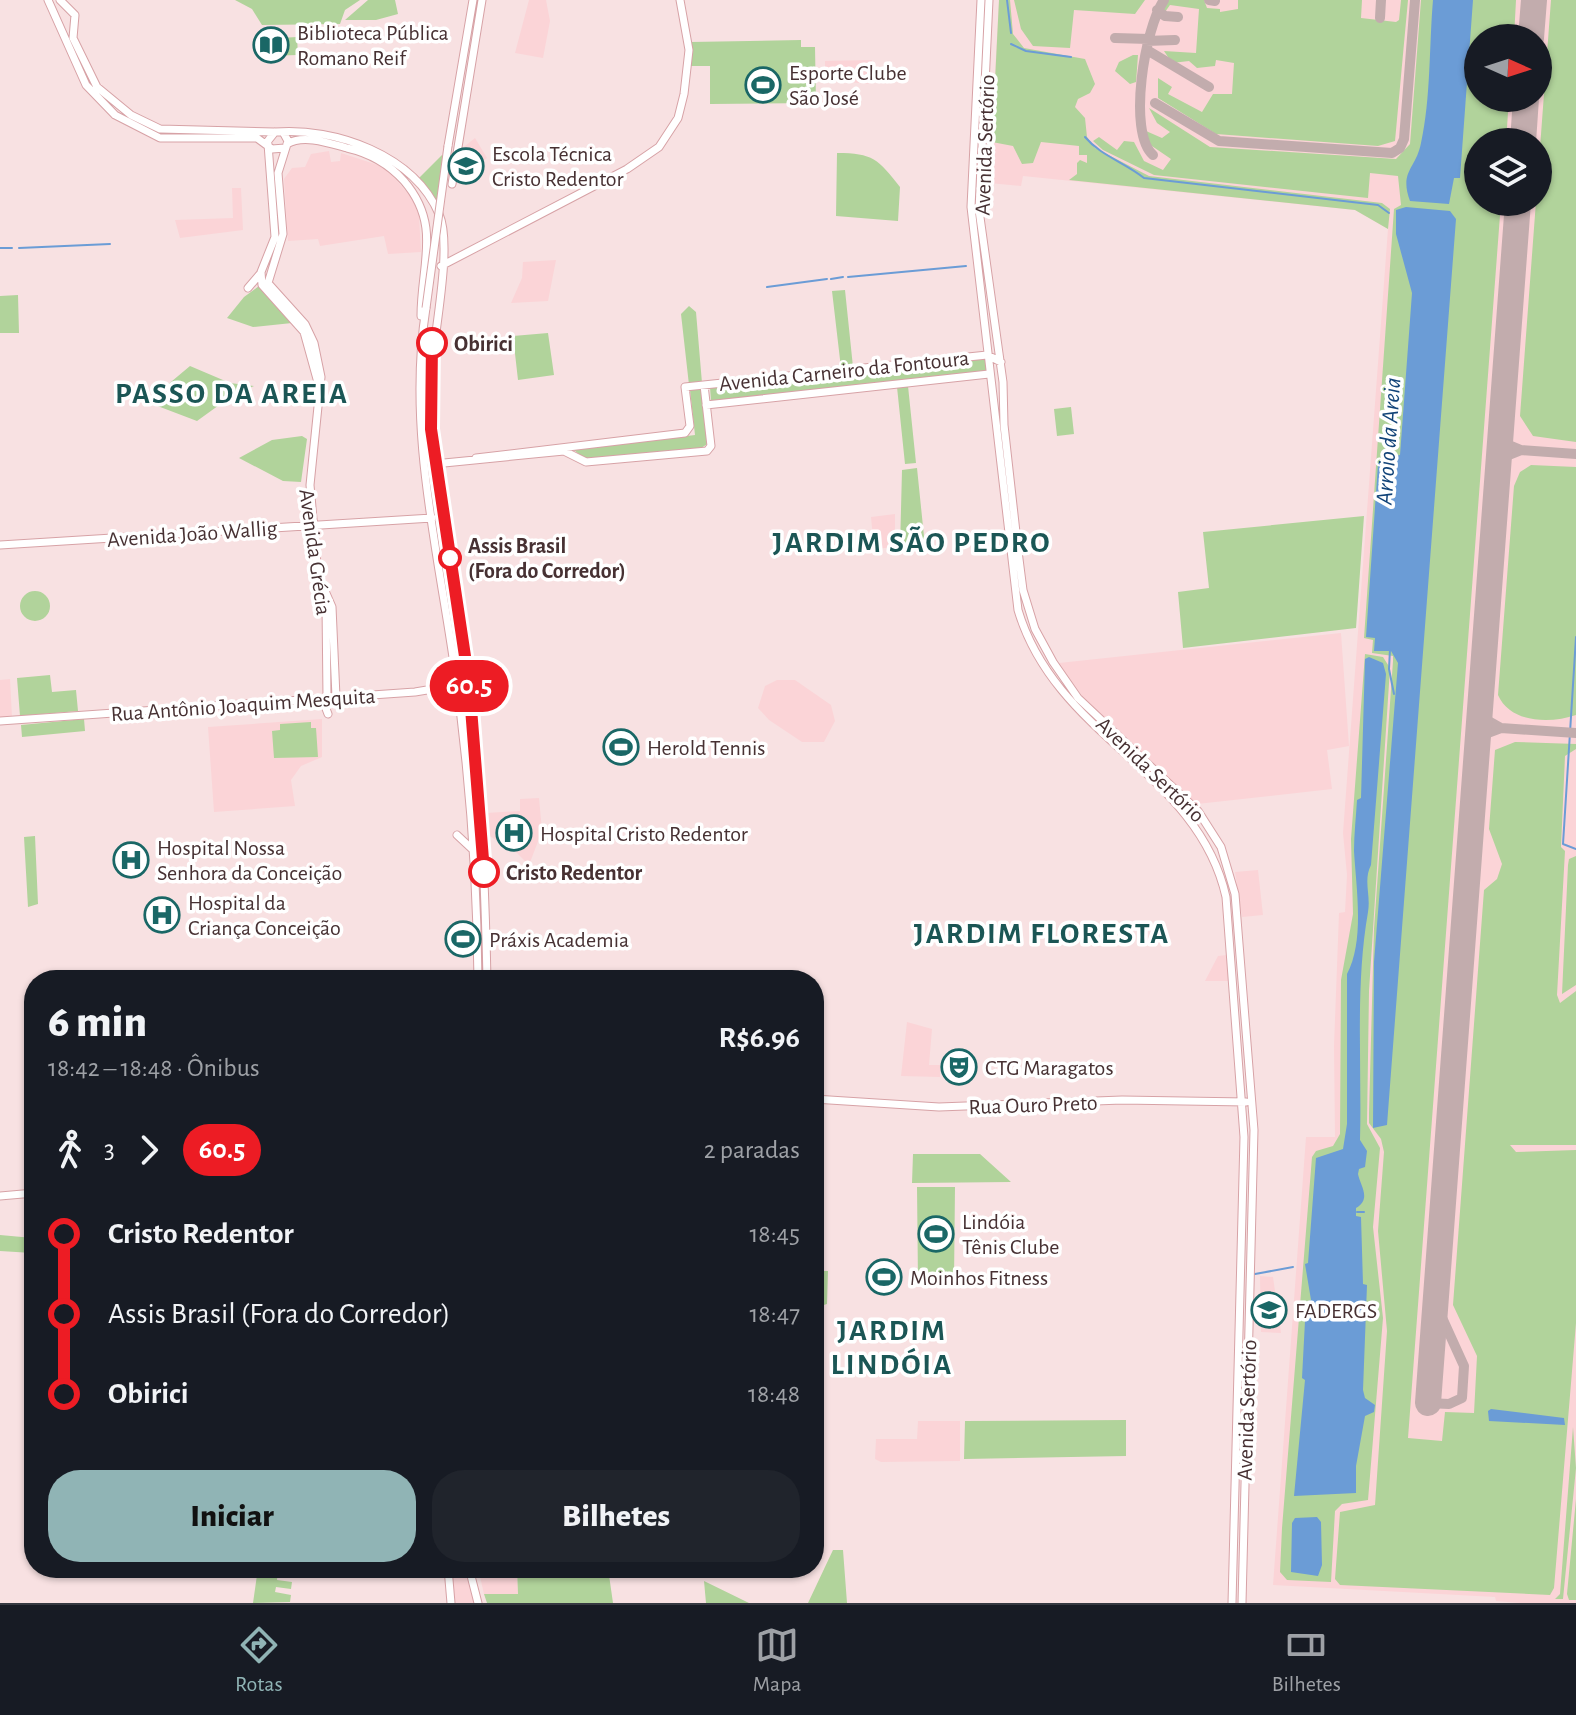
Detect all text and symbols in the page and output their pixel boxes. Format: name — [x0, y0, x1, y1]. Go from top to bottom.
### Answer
place label: Biblioteca Pública Romano Reif — [297, 22, 449, 69]
north arrow — [1464, 24, 1552, 112]
map controls — [1464, 24, 1552, 216]
library icon: Biblioteca Pública Romano Reif — [252, 26, 290, 64]
place label: Esporte Clube São José — [789, 62, 907, 109]
sports icon: Esporte Clube São José — [744, 66, 782, 104]
street label: Avenida Sertório — [972, 74, 998, 216]
button: layers — [1464, 128, 1552, 216]
place label: Escola Técnica Cristo Redentor — [492, 143, 624, 190]
school or university icon: Escola Técnica Cristo Redentor — [447, 147, 485, 185]
marker: Obirici — [417, 328, 447, 358]
place label: Obirici — [454, 333, 513, 355]
street label: Avenida Carneiro da Fontoura — [718, 347, 970, 395]
water label: Arroio da Areia — [1373, 377, 1405, 507]
district label: PASSO DA AREIA — [115, 379, 349, 409]
street label: Avenida Grécia — [295, 488, 335, 617]
street label: Avenida João Wallig — [106, 517, 278, 551]
district label: JARDIM SÃO PEDRO — [773, 526, 1051, 558]
place label: Assis Brasil (Fora do Corredor) — [468, 535, 626, 582]
marker: Assis Brasil (Fora do Corredor) — [439, 547, 461, 569]
line badge: 60.5 — [413, 660, 525, 712]
text: 60.5 — [446, 672, 492, 700]
street label: Rua Antônio Joaquim Mesquita — [110, 685, 376, 725]
street label: Avenida Sertório — [1092, 713, 1209, 827]
sports icon: Herold Tennis — [602, 728, 640, 766]
place label: Herold Tennis — [647, 737, 766, 759]
hospital icon: Hospital Cristo Redentor — [495, 814, 533, 852]
place label: Hospital Cristo Redentor — [540, 823, 748, 845]
place label: Hospital Nossa Senhora da Conceição — [157, 837, 342, 884]
hospital icon: Hospital Nossa Senhora da Conceição — [112, 841, 150, 879]
marker: Cristo Redentor — [469, 857, 499, 887]
place label: Cristo Redentor — [506, 862, 643, 884]
place label: Hospital da Criança Conceição — [188, 892, 341, 939]
hospital icon: Hospital da Criança Conceição — [143, 896, 181, 934]
district label: JARDIM FLORESTA — [914, 919, 1170, 949]
sports icon: Práxis Academia — [444, 920, 482, 958]
place label: Práxis Academia — [489, 929, 629, 951]
text: 6 min — [48, 1001, 147, 1045]
text: R$6.96 — [718, 1023, 800, 1053]
theatre icon: CTG Maragatos — [940, 1048, 978, 1086]
text: 18:42 – 18:48 · Ônibus — [48, 1055, 260, 1081]
place label: CTG Maragatos — [985, 1057, 1114, 1079]
street label: Rua Ouro Preto — [968, 1092, 1098, 1118]
icon: walk — [48, 1128, 92, 1172]
icon: forward — [127, 1128, 171, 1172]
text: 60.5 — [199, 1136, 245, 1164]
text: 3 — [104, 1137, 115, 1163]
text: 2 paradas — [704, 1137, 800, 1163]
place label: Lindóia Tênis Clube — [962, 1211, 1059, 1258]
sports icon: Lindóia Tênis Clube — [917, 1215, 955, 1253]
text: Cristo Redentor — [108, 1219, 294, 1249]
text: 18:45 — [749, 1221, 800, 1247]
sports icon: Moinhos Fitness — [865, 1258, 903, 1296]
place label: Moinhos Fitness — [910, 1267, 1048, 1289]
school or university icon: FADERGS — [1250, 1291, 1288, 1329]
text: Assis Brasil (Fora do Corredor) — [108, 1299, 451, 1329]
place label: FADERGS — [1295, 1300, 1377, 1322]
text: 18:47 — [749, 1301, 800, 1327]
district label: JARDIM LINDÓIA — [831, 1316, 953, 1380]
street label: Avenida Sertório — [1234, 1339, 1260, 1481]
text: Obirici — [108, 1379, 188, 1409]
text: 18:48 — [748, 1381, 800, 1407]
button: Iniciar — [48, 1470, 416, 1562]
button: Bilhetes — [432, 1470, 800, 1562]
tab: Rotas — [235, 1623, 283, 1697]
tab: Mapa — [753, 1623, 802, 1697]
tab: Bilhetes — [1272, 1623, 1341, 1697]

